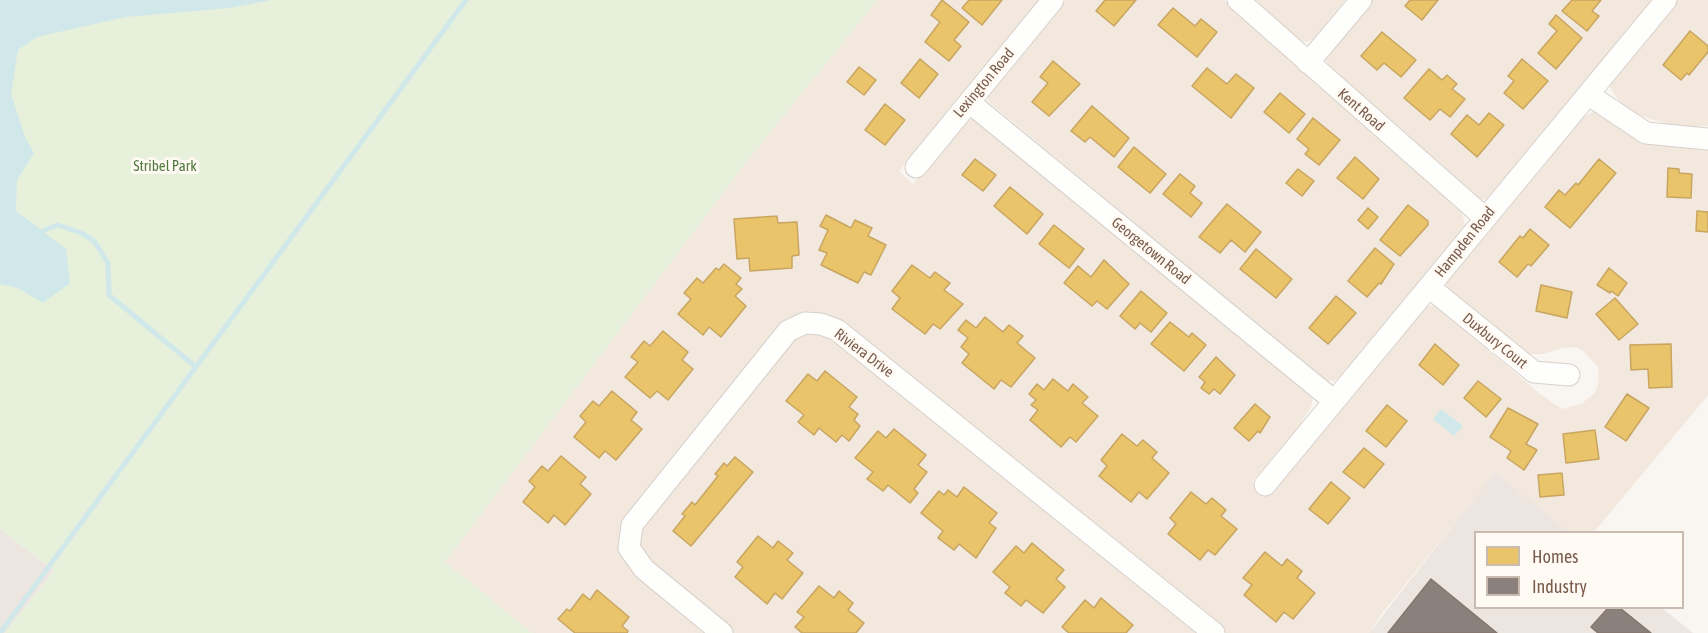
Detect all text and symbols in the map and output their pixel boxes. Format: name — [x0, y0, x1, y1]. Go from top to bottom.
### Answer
street label: Lexington Road — [950, 45, 1018, 121]
street label: Kent Road — [1334, 85, 1388, 135]
park label: Stribel Park — [133, 157, 197, 175]
street label: Hampden Road — [1431, 203, 1499, 281]
street label: Georgetown Road — [1108, 214, 1194, 288]
street label: Duxbury Court — [1459, 309, 1531, 373]
street label: Riviera Drive — [831, 325, 897, 381]
legend — [1474, 531, 1684, 609]
text: Homes — [1532, 546, 1578, 567]
text: Industry — [1532, 576, 1587, 597]

